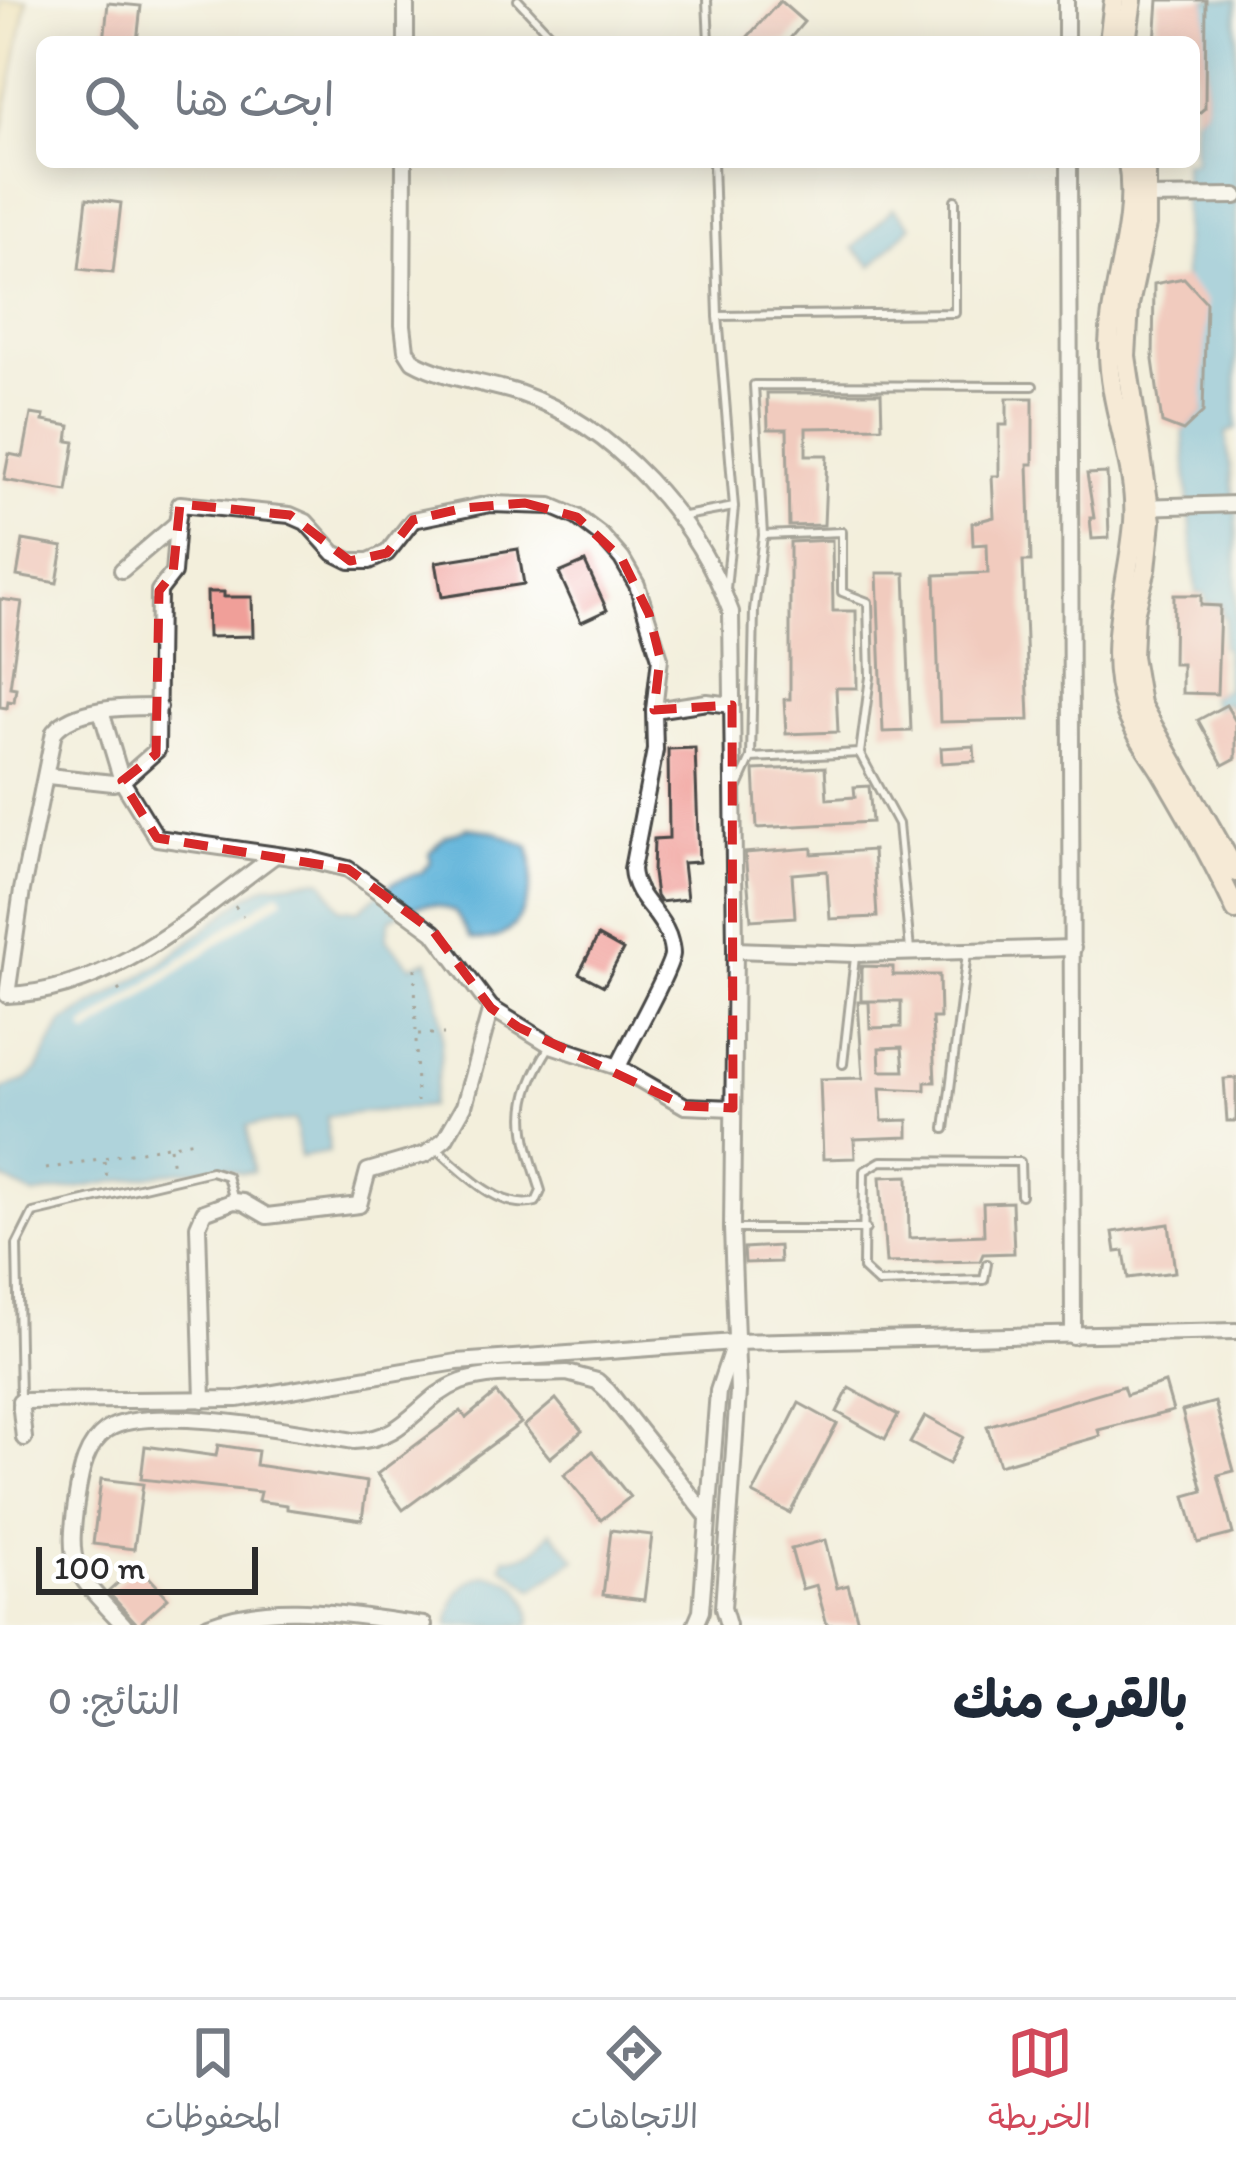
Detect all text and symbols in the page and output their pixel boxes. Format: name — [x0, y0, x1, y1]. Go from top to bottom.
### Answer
search box — [36, 36, 1200, 168]
icon: search — [78, 69, 144, 135]
text: ابحث هنا — [174, 72, 335, 126]
scale bar — [36, 1541, 258, 1594]
text: 100 m — [54, 1548, 145, 1587]
text: بالقرب منك — [953, 1669, 1188, 1730]
text: النتائج: 0 — [48, 1677, 180, 1724]
tab: المحفوظات — [145, 2020, 281, 2146]
tab: الاتجاهات — [571, 2020, 698, 2146]
tab: الخريطة — [988, 2020, 1091, 2146]

